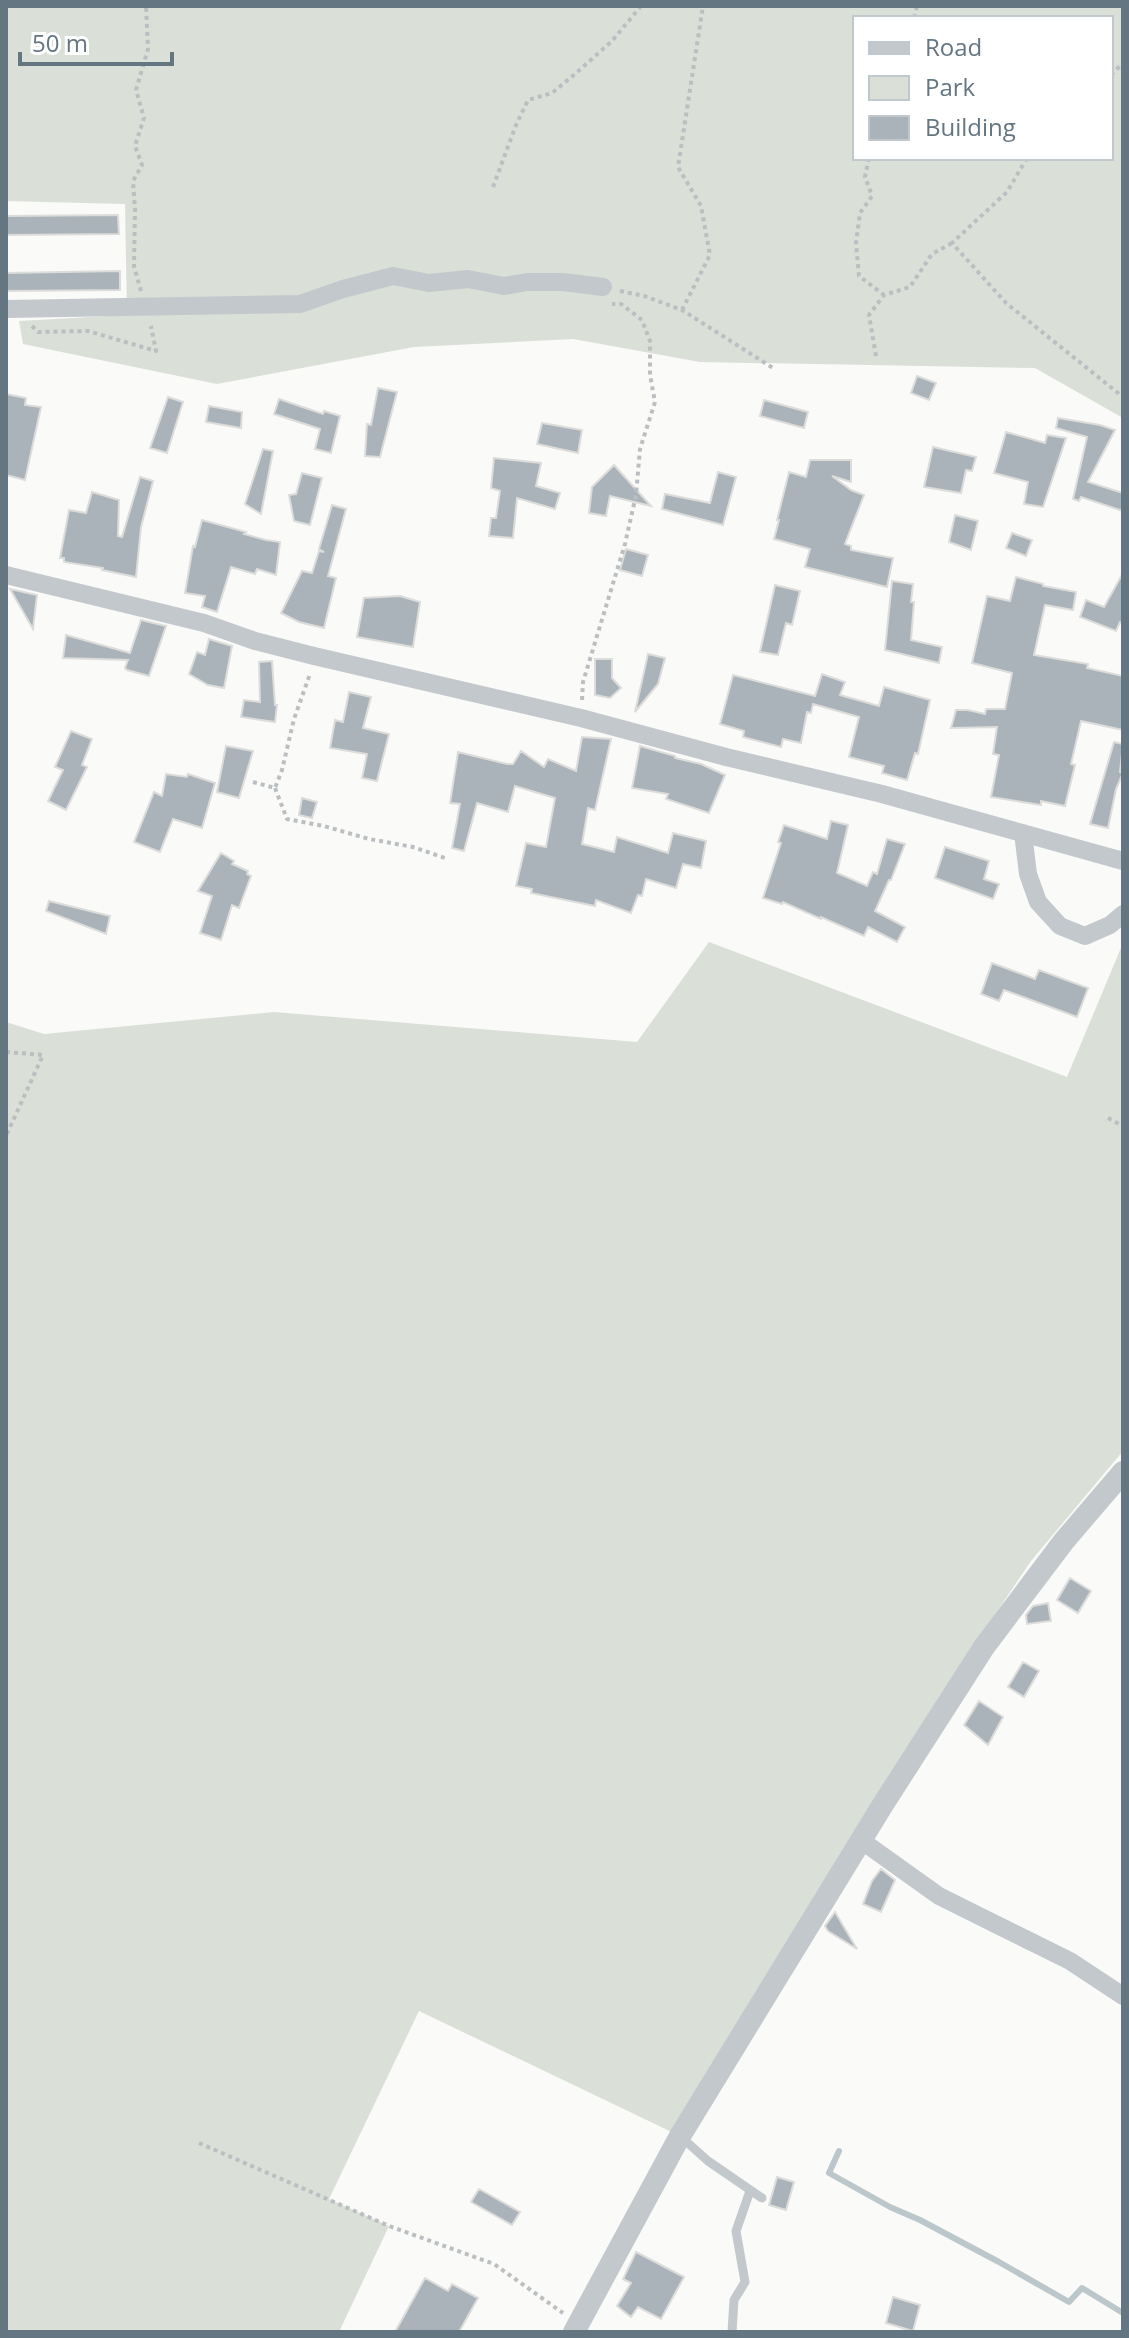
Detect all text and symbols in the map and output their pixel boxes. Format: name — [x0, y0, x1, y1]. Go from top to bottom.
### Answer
scale bar — [20, 16, 172, 66]
legend — [853, 16, 1113, 160]
text: 50 m — [32, 26, 88, 59]
text: Road — [925, 30, 982, 63]
text: Park — [925, 70, 976, 103]
text: Building — [925, 110, 1016, 143]

